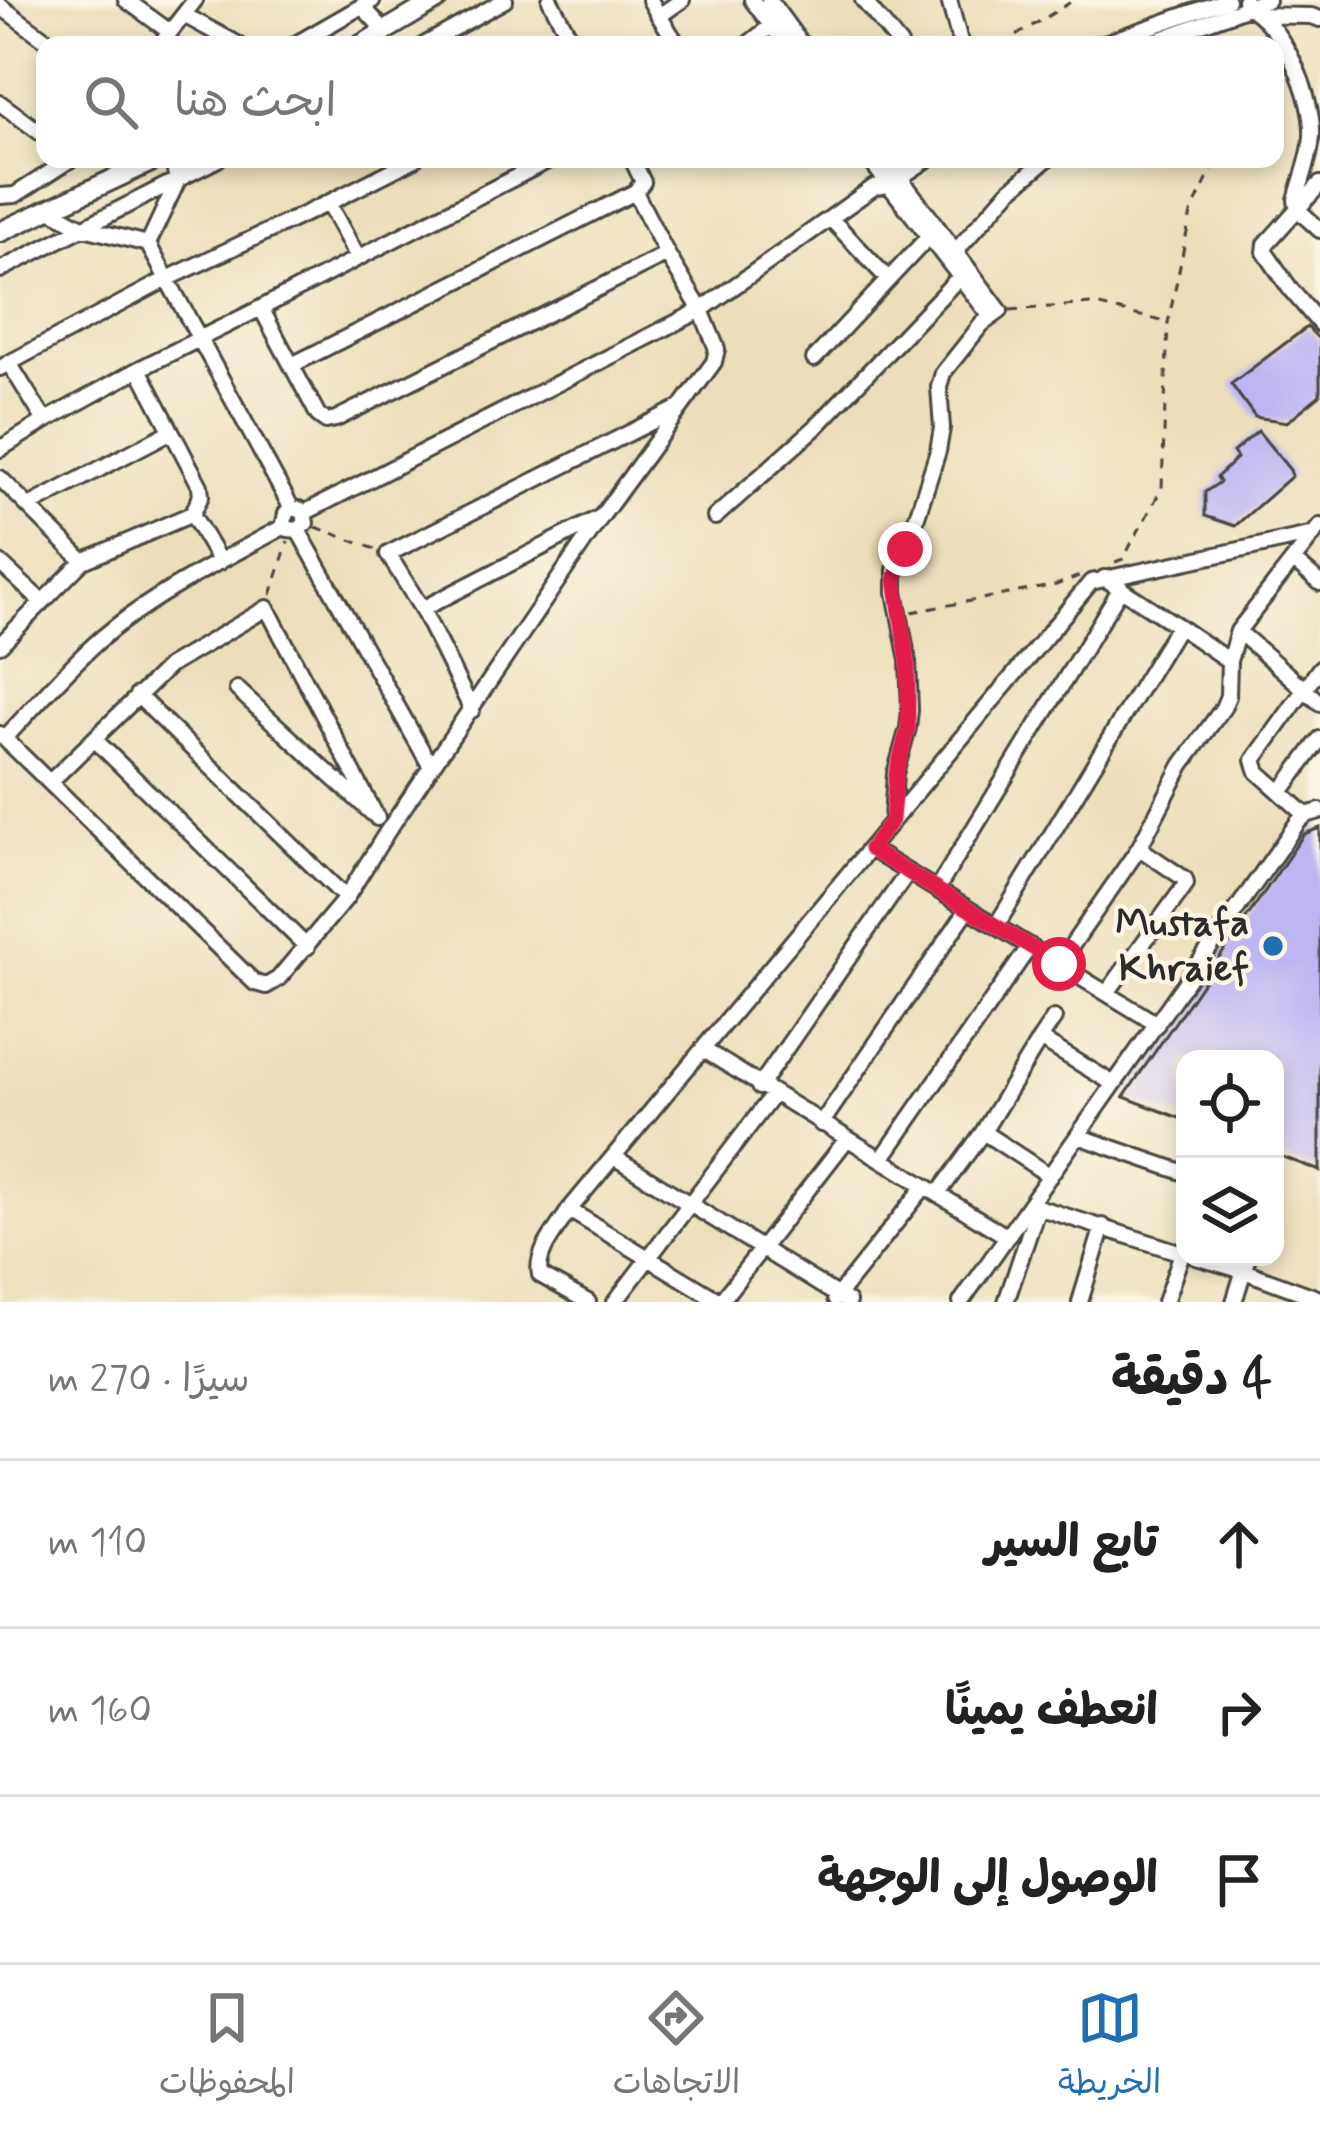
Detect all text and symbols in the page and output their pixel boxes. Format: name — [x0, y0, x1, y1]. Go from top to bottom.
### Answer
search box — [36, 36, 1284, 168]
icon: search — [78, 69, 144, 135]
text: ابحث هنا — [174, 73, 337, 132]
route end — [878, 522, 932, 576]
place label: Mustafa Khraief — [1115, 899, 1249, 995]
marker: Mustafa Khraief — [1260, 933, 1286, 959]
route start — [1032, 937, 1086, 991]
map controls — [1176, 1050, 1284, 1266]
button: locate — [1176, 1050, 1284, 1158]
button: layers — [1176, 1158, 1284, 1266]
text: 4 دقيقة — [1111, 1347, 1272, 1413]
text: سيرًا · 270 m — [48, 1355, 250, 1406]
icon: ahead — [1206, 1511, 1272, 1577]
text: تابع السير — [985, 1514, 1158, 1573]
text: 110 m — [48, 1518, 147, 1569]
icon: right — [1206, 1679, 1272, 1745]
text: انعطف يمينًا — [945, 1682, 1158, 1741]
text: 160 m — [48, 1686, 152, 1737]
icon: arrive — [1206, 1847, 1272, 1913]
text: الوصول إلى الوجهة — [817, 1850, 1158, 1909]
tab: المحفوظات — [159, 1985, 295, 2111]
tab: الاتجاهات — [613, 1985, 740, 2111]
tab: الخريطة — [1058, 1985, 1161, 2111]

